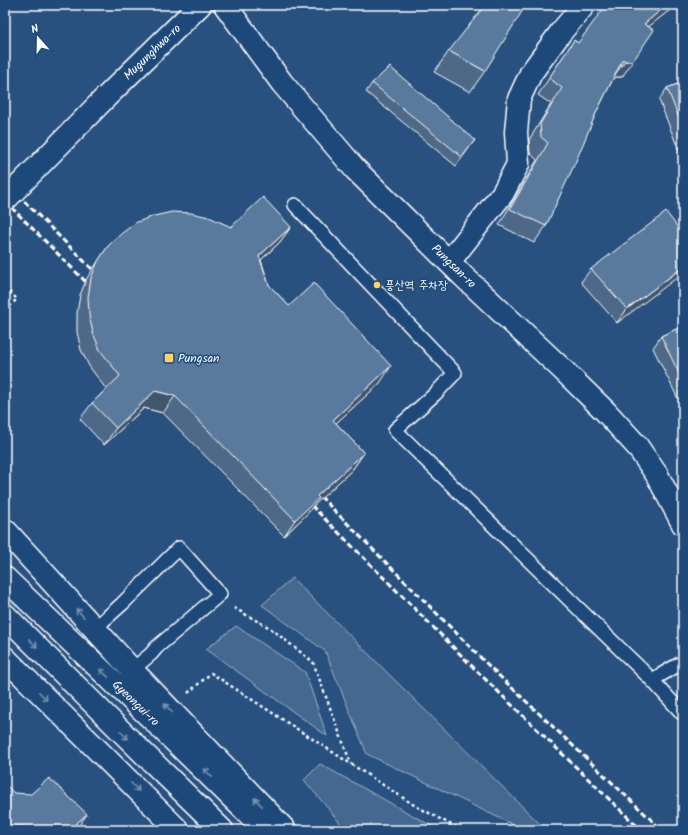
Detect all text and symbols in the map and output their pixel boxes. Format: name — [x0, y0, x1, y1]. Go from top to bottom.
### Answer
north arrow — [18, 18, 58, 58]
text: N — [29, 20, 41, 39]
street label: Mugunghwa-ro — [119, 20, 186, 85]
street label: Pungsan-ro — [427, 240, 481, 293]
place label: 풍산역 주차장 — [385, 276, 448, 295]
marker: 풍산역 주차장 — [372, 280, 382, 290]
place label: Pungsan — [178, 349, 220, 368]
marker: Pungsan — [163, 352, 175, 364]
one-way arrow — [75, 608, 85, 618]
one-way arrow — [28, 638, 38, 648]
one-way arrow — [99, 668, 109, 678]
street label: Gyeongui-ro — [108, 676, 164, 731]
one-way arrow — [38, 691, 48, 701]
one-way arrow — [163, 703, 173, 713]
one-way arrow — [120, 730, 129, 740]
one-way arrow — [203, 768, 213, 778]
one-way arrow — [130, 782, 140, 792]
one-way arrow — [254, 797, 263, 807]

